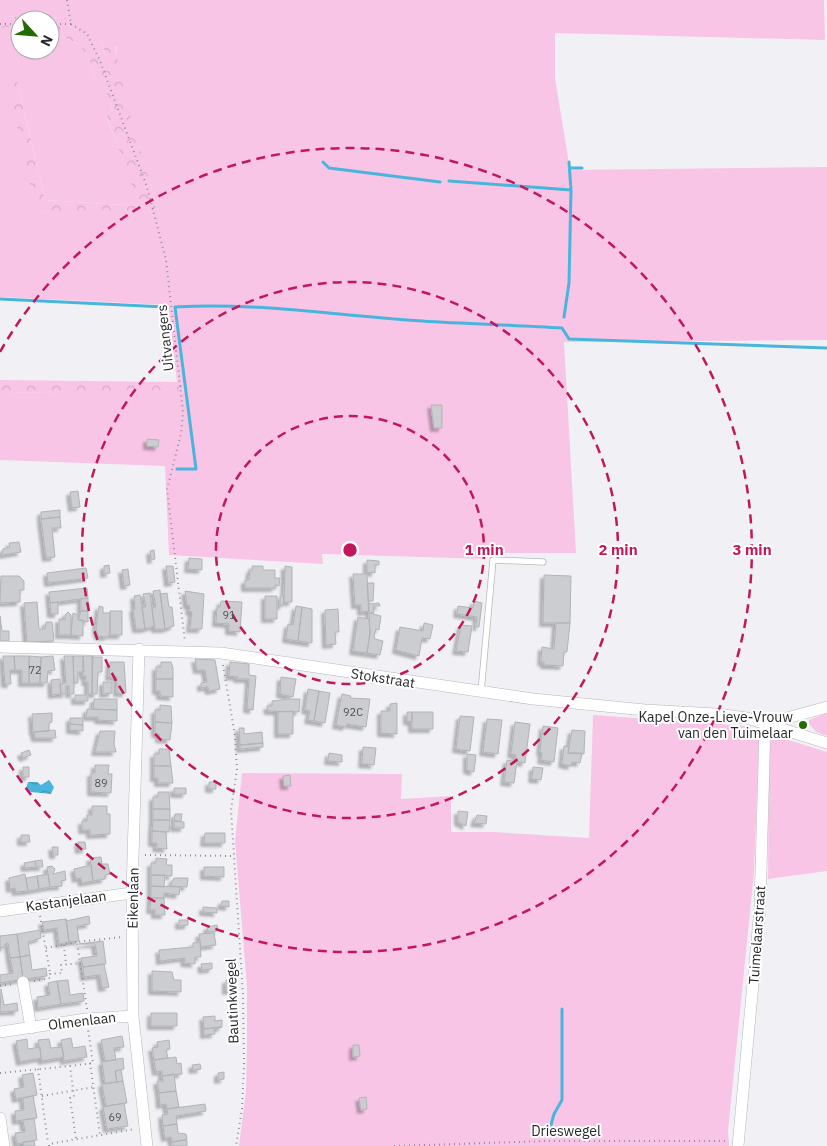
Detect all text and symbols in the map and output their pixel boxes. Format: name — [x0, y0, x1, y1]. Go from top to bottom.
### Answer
north arrow — [10, 10, 60, 60]
text: N — [36, 32, 57, 49]
street label: Uitvangers — [153, 304, 177, 372]
text: 1 min — [464, 540, 504, 559]
text: 2 min — [598, 540, 638, 559]
text: 3 min — [732, 540, 772, 559]
centre of rings — [341, 541, 359, 559]
house number: 91 — [222, 608, 236, 622]
house number: 72 — [28, 663, 42, 677]
street label: Stokstraat — [350, 664, 416, 692]
house number: 92C — [343, 705, 363, 719]
place label: Kapel Onze-Lieve-Vrouw van den Tuimelaar — [638, 708, 793, 742]
marker: Kapel Onze-Lieve-Vrouw van den Tuimelaar — [797, 719, 809, 731]
house number: 89 — [94, 776, 108, 790]
street label: Eikenlaan — [123, 867, 143, 929]
street label: Tuimelaarstraat — [745, 885, 769, 985]
street label: Kastanjelaan — [25, 886, 107, 916]
street label: Bautinkwegel — [222, 958, 242, 1044]
street label: Olmenlaan — [47, 1008, 117, 1034]
house number: 69 — [108, 1110, 122, 1124]
street label: Drieswegel — [531, 1122, 601, 1140]

